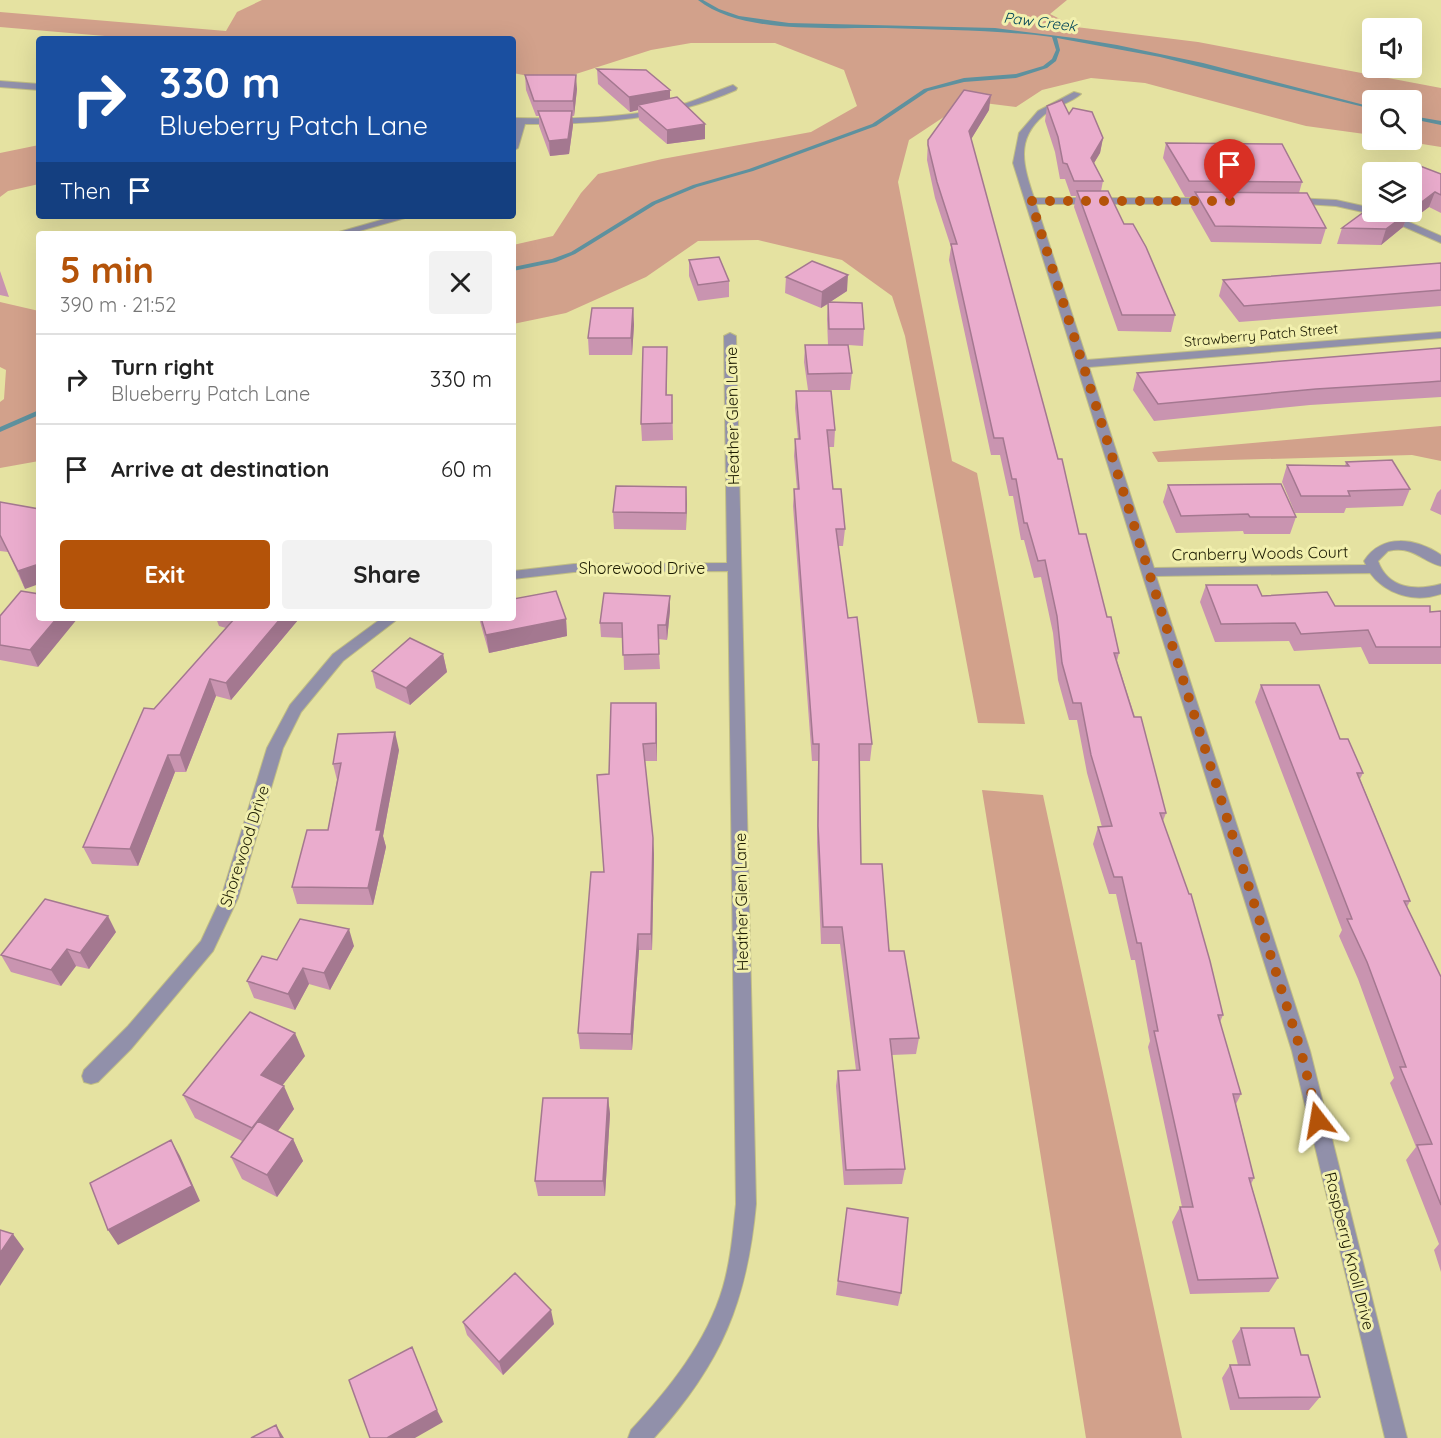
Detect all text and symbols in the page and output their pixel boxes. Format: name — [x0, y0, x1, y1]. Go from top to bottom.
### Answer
water label: Paw Creek — [1002, 8, 1080, 36]
map controls — [1362, 18, 1422, 222]
button: sound — [1362, 18, 1422, 78]
text: 330 m — [159, 56, 280, 109]
icon: right — [60, 60, 138, 138]
button: search — [1362, 90, 1422, 150]
text: Blueberry Patch Lane — [159, 108, 428, 142]
pin — [1204, 139, 1255, 201]
icon: arrive — [1213, 148, 1246, 181]
button: layers — [1362, 162, 1422, 222]
icon: arrive — [123, 174, 156, 207]
text: Then — [60, 177, 111, 205]
text: 5 min — [60, 247, 154, 292]
button: close — [429, 251, 492, 314]
text: 390 m · 21:52 — [60, 292, 176, 317]
street label: Strawberry Patch Street — [1183, 319, 1339, 351]
street label: Heather Glen Lane — [721, 347, 743, 485]
text: Turn right — [111, 353, 215, 381]
icon: right — [60, 363, 93, 396]
text: 330 m — [430, 365, 492, 393]
text: Blueberry Patch Lane — [111, 381, 310, 406]
icon: arrive — [60, 453, 93, 486]
text: Arrive at destination — [111, 455, 329, 483]
text: 60 m — [441, 455, 492, 483]
button: Exit — [60, 540, 270, 609]
button: Share — [282, 540, 492, 609]
street label: Cranberry Woods Court — [1171, 541, 1349, 565]
street label: Shorewood Drive — [579, 558, 705, 578]
street label: Shorewood Drive — [215, 783, 273, 909]
street label: Heather Glen Lane — [730, 833, 752, 971]
position arrow — [1286, 1088, 1350, 1152]
street label: Raspberry Knoll Drive — [1321, 1170, 1379, 1332]

